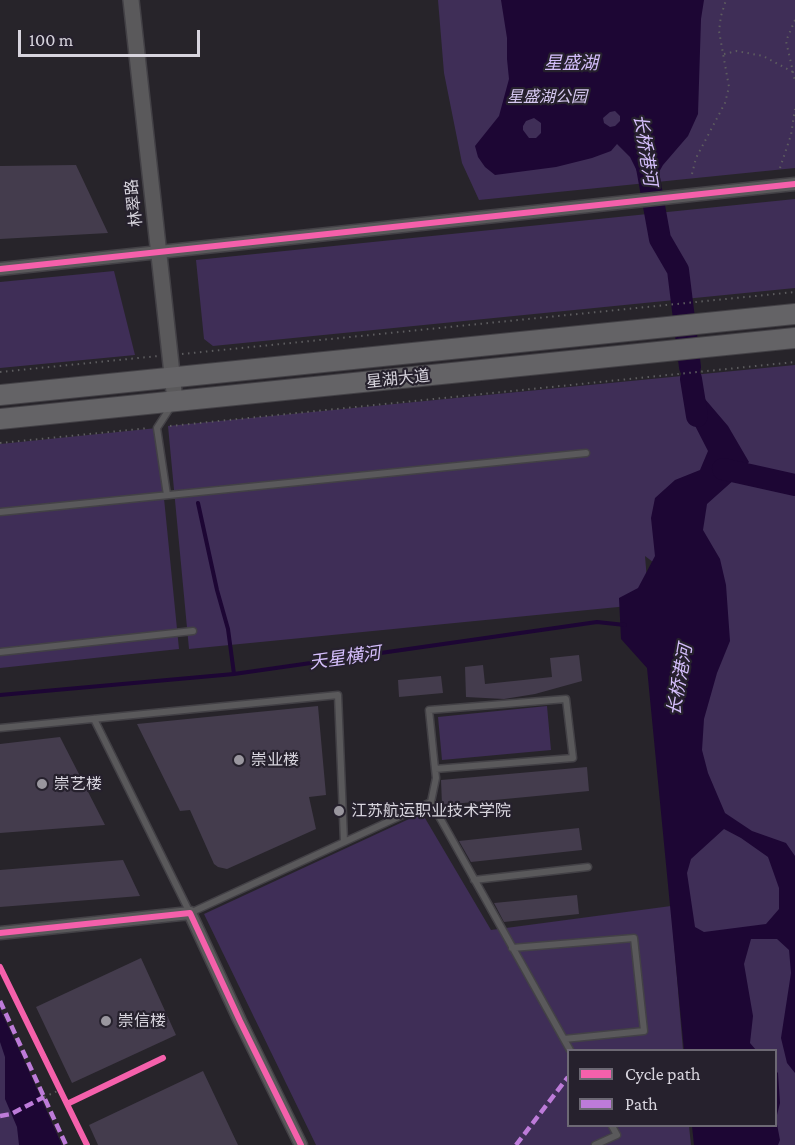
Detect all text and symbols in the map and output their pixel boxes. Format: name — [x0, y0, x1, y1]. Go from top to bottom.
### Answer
scale bar — [21, 18, 202, 56]
text: 100 m — [29, 30, 73, 50]
water label: 星盛湖 — [544, 52, 598, 74]
park label: 星盛湖公园 — [507, 87, 587, 107]
water label: 长桥港河 — [629, 113, 661, 187]
street label: 林翠路 — [122, 178, 146, 228]
street label: 星湖大道 — [365, 366, 431, 392]
water label: 天星横河 — [308, 642, 382, 674]
water label: 长桥港河 — [663, 643, 697, 717]
place label: 崇业楼 — [251, 750, 299, 770]
marker: 崇业楼 — [232, 753, 246, 767]
place label: 崇艺楼 — [54, 774, 102, 794]
marker: 崇艺楼 — [35, 777, 49, 791]
place label: 江苏航运职业技术学院 — [351, 801, 511, 821]
marker: 江苏航运职业技术学院 — [332, 804, 346, 818]
place label: 崇信楼 — [118, 1011, 166, 1031]
marker: 崇信楼 — [99, 1014, 113, 1028]
legend — [567, 1049, 777, 1127]
text: Cycle path — [625, 1064, 700, 1084]
text: Path — [625, 1094, 658, 1114]

